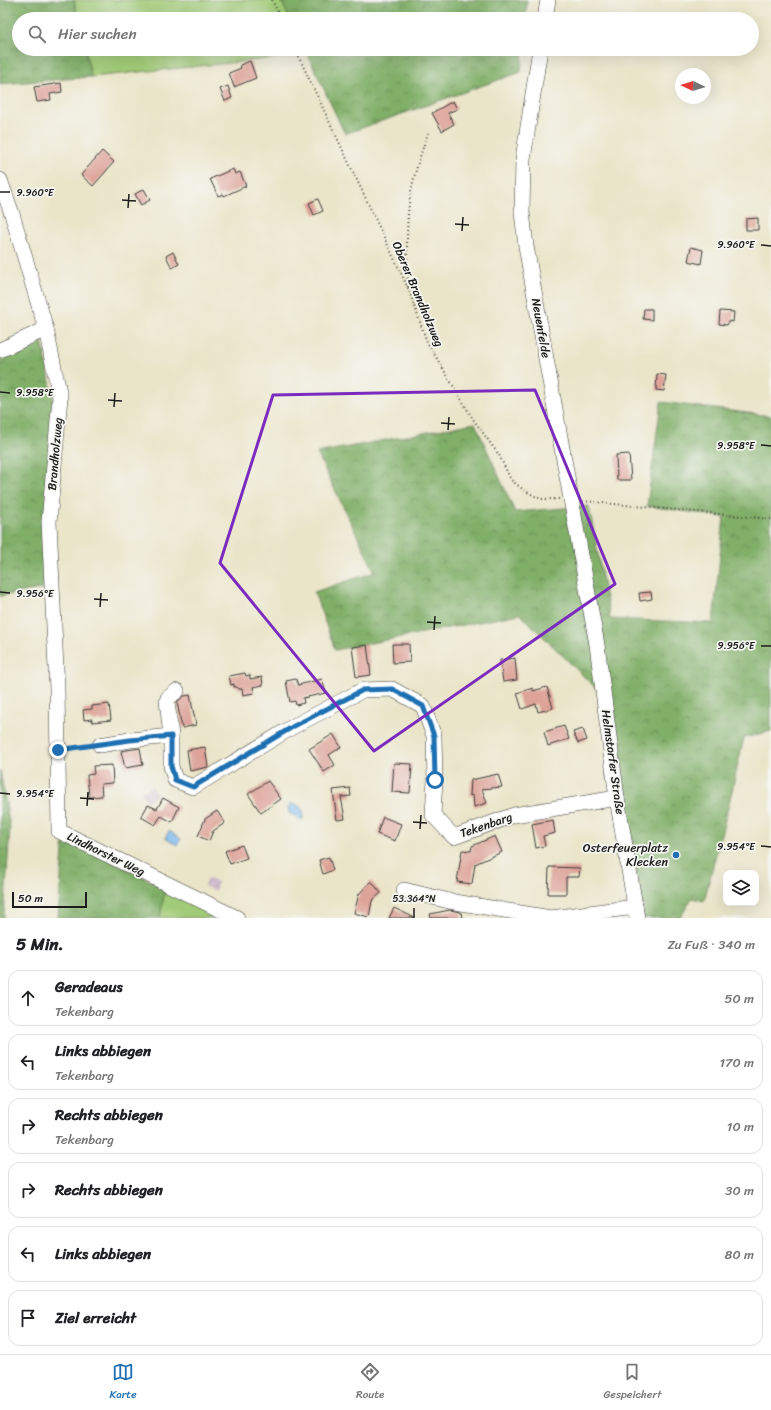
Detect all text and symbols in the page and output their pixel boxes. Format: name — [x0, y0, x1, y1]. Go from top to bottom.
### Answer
search box — [12, 12, 759, 56]
text: Hier suchen — [58, 21, 137, 47]
icon: search — [26, 23, 48, 45]
north arrow — [675, 68, 711, 104]
text: 9.960°E — [16, 184, 55, 202]
text: 9.960°E — [717, 236, 756, 254]
street label: Oberer Brandholzweg — [386, 238, 450, 350]
street label: Neuenfelde — [525, 296, 557, 360]
text: 9.958°E — [16, 384, 55, 402]
street label: Brandholzweg — [41, 417, 69, 491]
text: 9.958°E — [717, 437, 756, 455]
text: 9.956°E — [17, 585, 55, 603]
text: 9.956°E — [718, 637, 756, 655]
street label: Helmstorfer Straße — [595, 708, 631, 816]
route end — [49, 741, 67, 759]
route start — [426, 771, 444, 789]
text: 9.954°E — [16, 785, 55, 803]
street label: Tekenbarg — [457, 806, 515, 844]
street label: Lindhorster Weg — [63, 826, 149, 882]
place label: Osterfeuerplatz Klecken — [583, 837, 669, 873]
text: 9.954°E — [717, 838, 756, 856]
marker: Osterfeuerplatz Klecken — [671, 850, 681, 860]
map controls — [723, 870, 759, 906]
button: layers — [723, 870, 759, 906]
text: 50 m — [18, 889, 43, 908]
scale bar — [12, 890, 87, 909]
text: 53.364°N — [392, 890, 436, 908]
text: 5 Min. — [16, 929, 64, 959]
text: Zu Fuß · 340 m — [667, 933, 755, 956]
text: Geradeaus — [55, 974, 123, 1000]
icon: ahead — [17, 987, 39, 1009]
text: 50 m — [724, 987, 754, 1010]
text: Tekenbarg — [55, 1000, 114, 1023]
text: Links abbiegen — [55, 1038, 151, 1064]
icon: left — [17, 1051, 39, 1073]
text: 170 m — [719, 1051, 754, 1074]
text: Tekenbarg — [55, 1064, 114, 1087]
text: Rechts abbiegen — [55, 1102, 163, 1128]
icon: right — [17, 1115, 39, 1137]
text: 10 m — [727, 1115, 754, 1138]
text: Tekenbarg — [55, 1128, 114, 1151]
text: Rechts abbiegen — [55, 1177, 163, 1203]
icon: right — [17, 1179, 39, 1201]
text: 30 m — [725, 1179, 754, 1202]
text: Links abbiegen — [55, 1241, 151, 1267]
icon: left — [17, 1243, 39, 1265]
text: 80 m — [725, 1243, 754, 1266]
text: Ziel erreicht — [55, 1305, 136, 1331]
icon: arrive — [17, 1307, 39, 1329]
tab: Karte — [110, 1361, 137, 1404]
tab: Route — [356, 1361, 384, 1404]
tab: Gespeichert — [603, 1361, 661, 1404]

